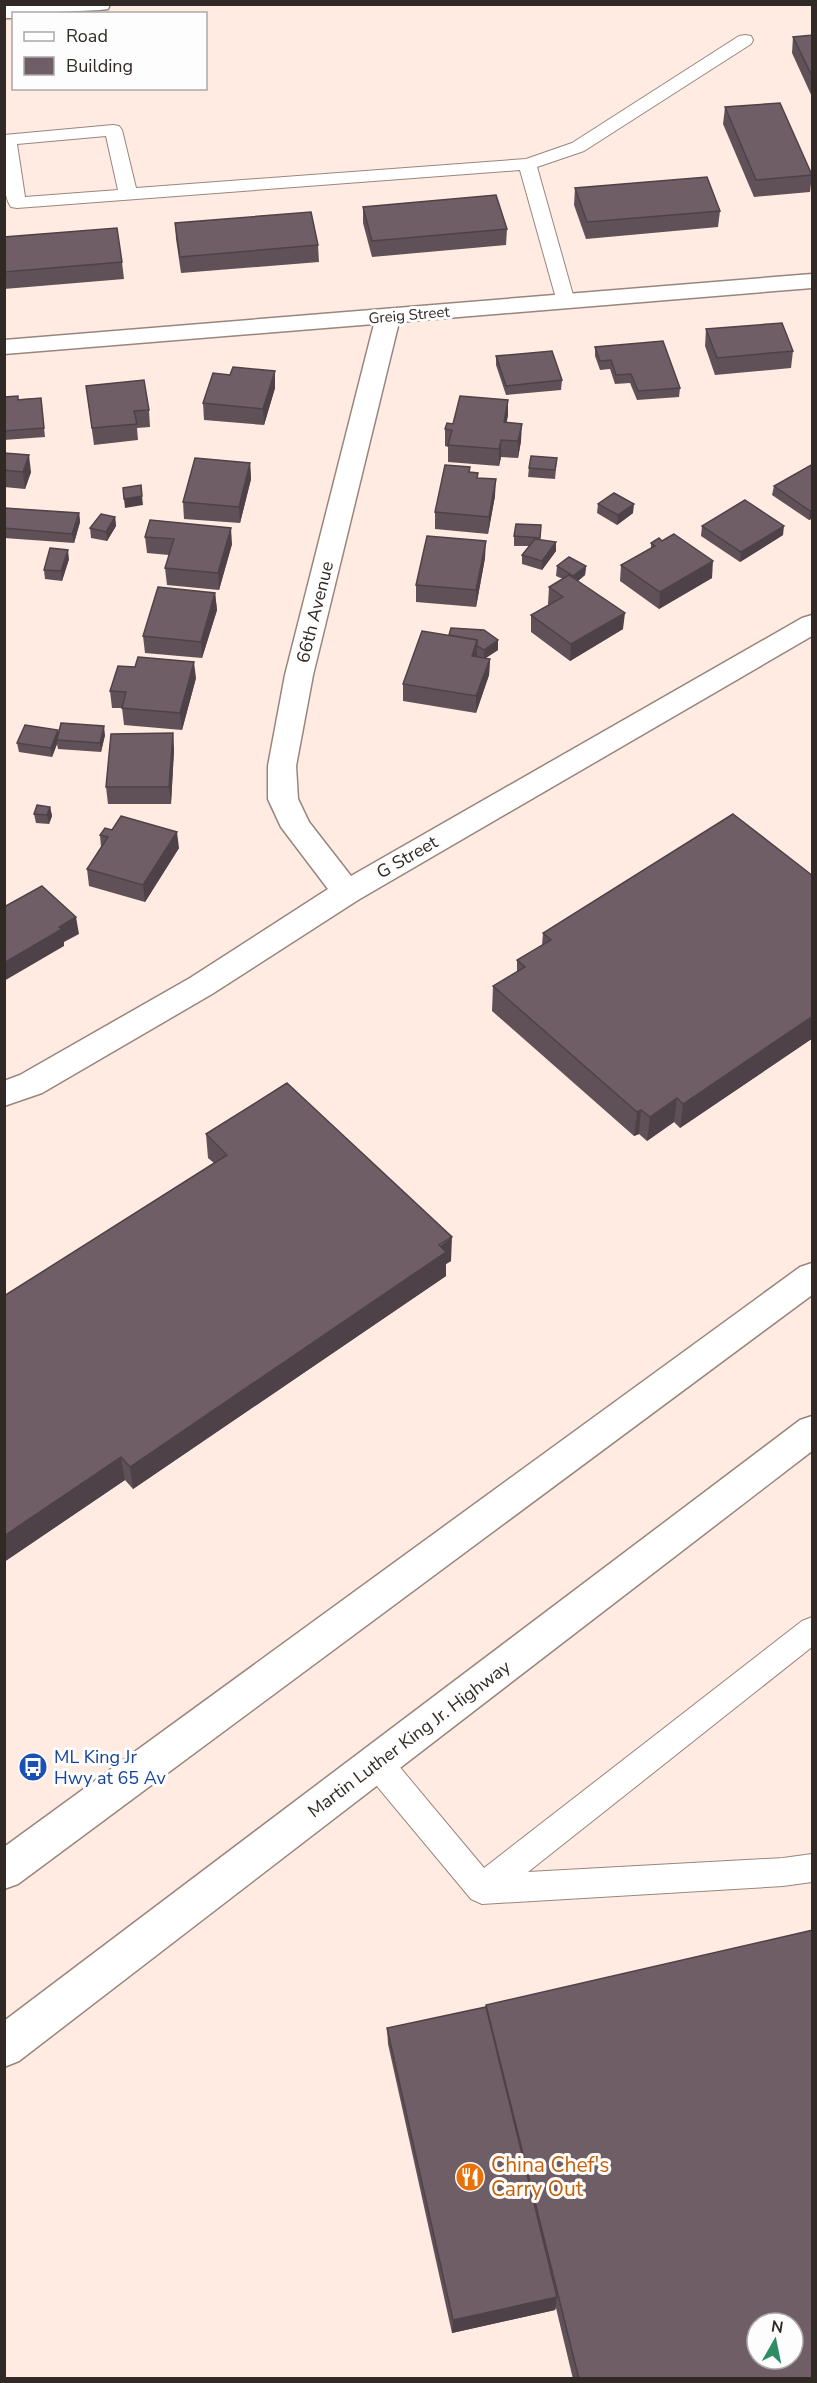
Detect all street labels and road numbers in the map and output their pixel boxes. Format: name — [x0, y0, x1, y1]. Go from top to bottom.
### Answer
street label: Greig Street — [368, 301, 451, 329]
street label: 66th Avenue — [291, 559, 339, 665]
street label: G Street — [372, 830, 443, 884]
street label: Martin Luther King Jr. Highway — [303, 1654, 516, 1823]

